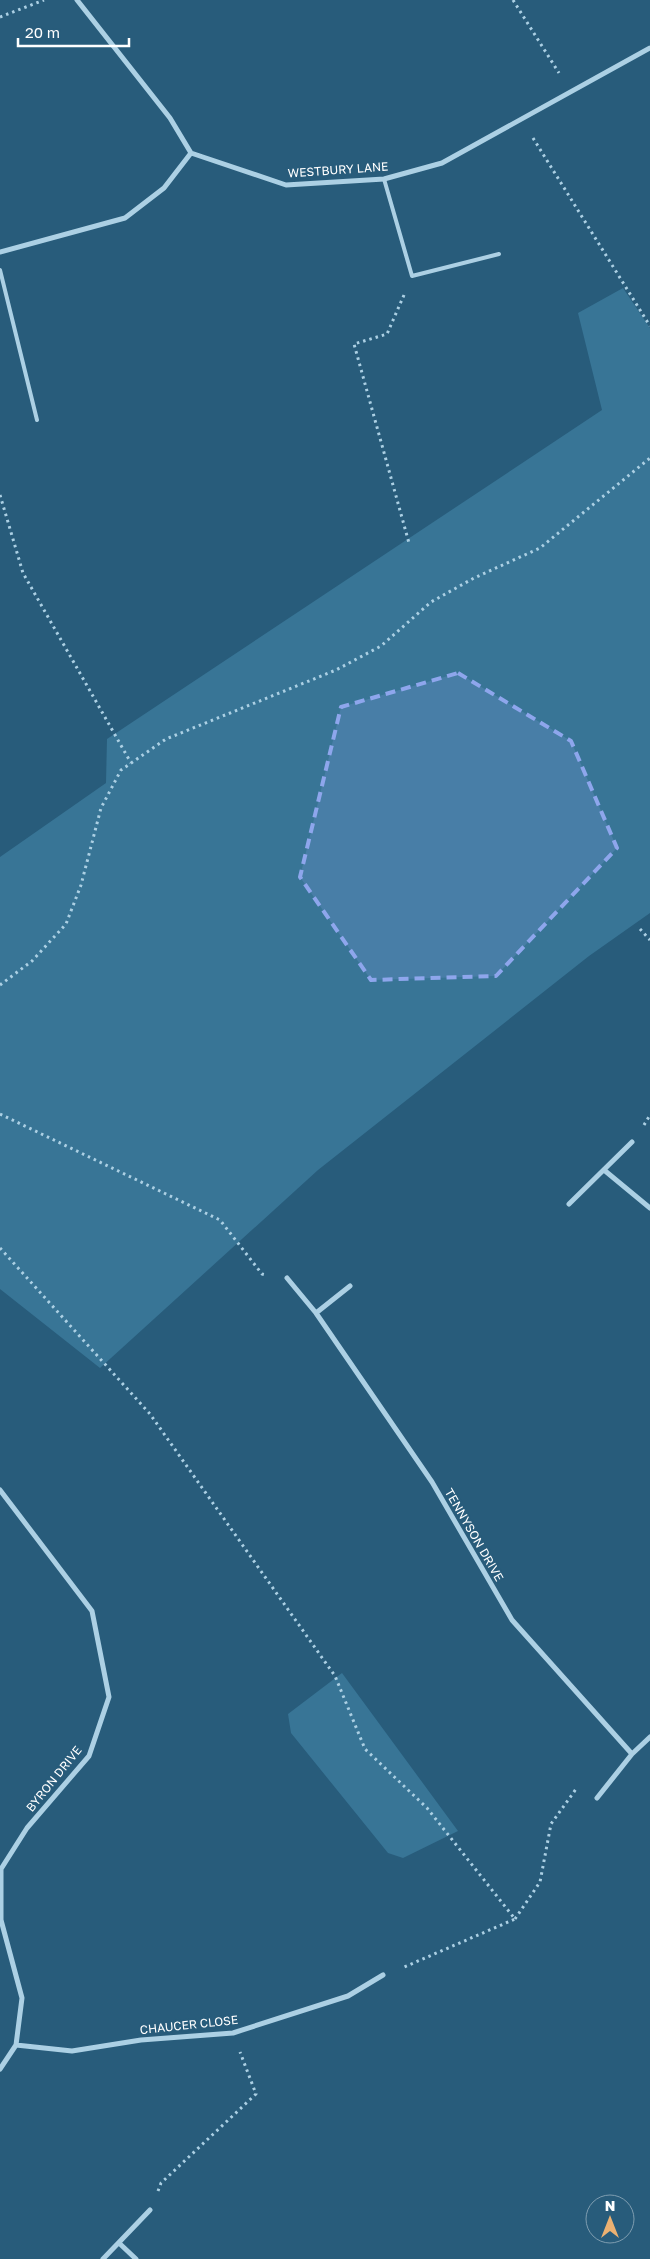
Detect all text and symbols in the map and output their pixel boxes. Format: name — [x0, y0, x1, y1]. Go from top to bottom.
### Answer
scale bar — [18, 15, 129, 47]
text: 20 m — [25, 23, 60, 41]
street label: WESTBURY LANE — [287, 159, 389, 180]
street label: TENNYSON DRIVE — [442, 1486, 507, 1584]
street label: BYRON DRIVE — [23, 1743, 85, 1815]
street label: CHAUCER CLOSE — [139, 2012, 239, 2037]
north arrow — [585, 2194, 635, 2244]
text: N — [605, 2197, 615, 2214]

